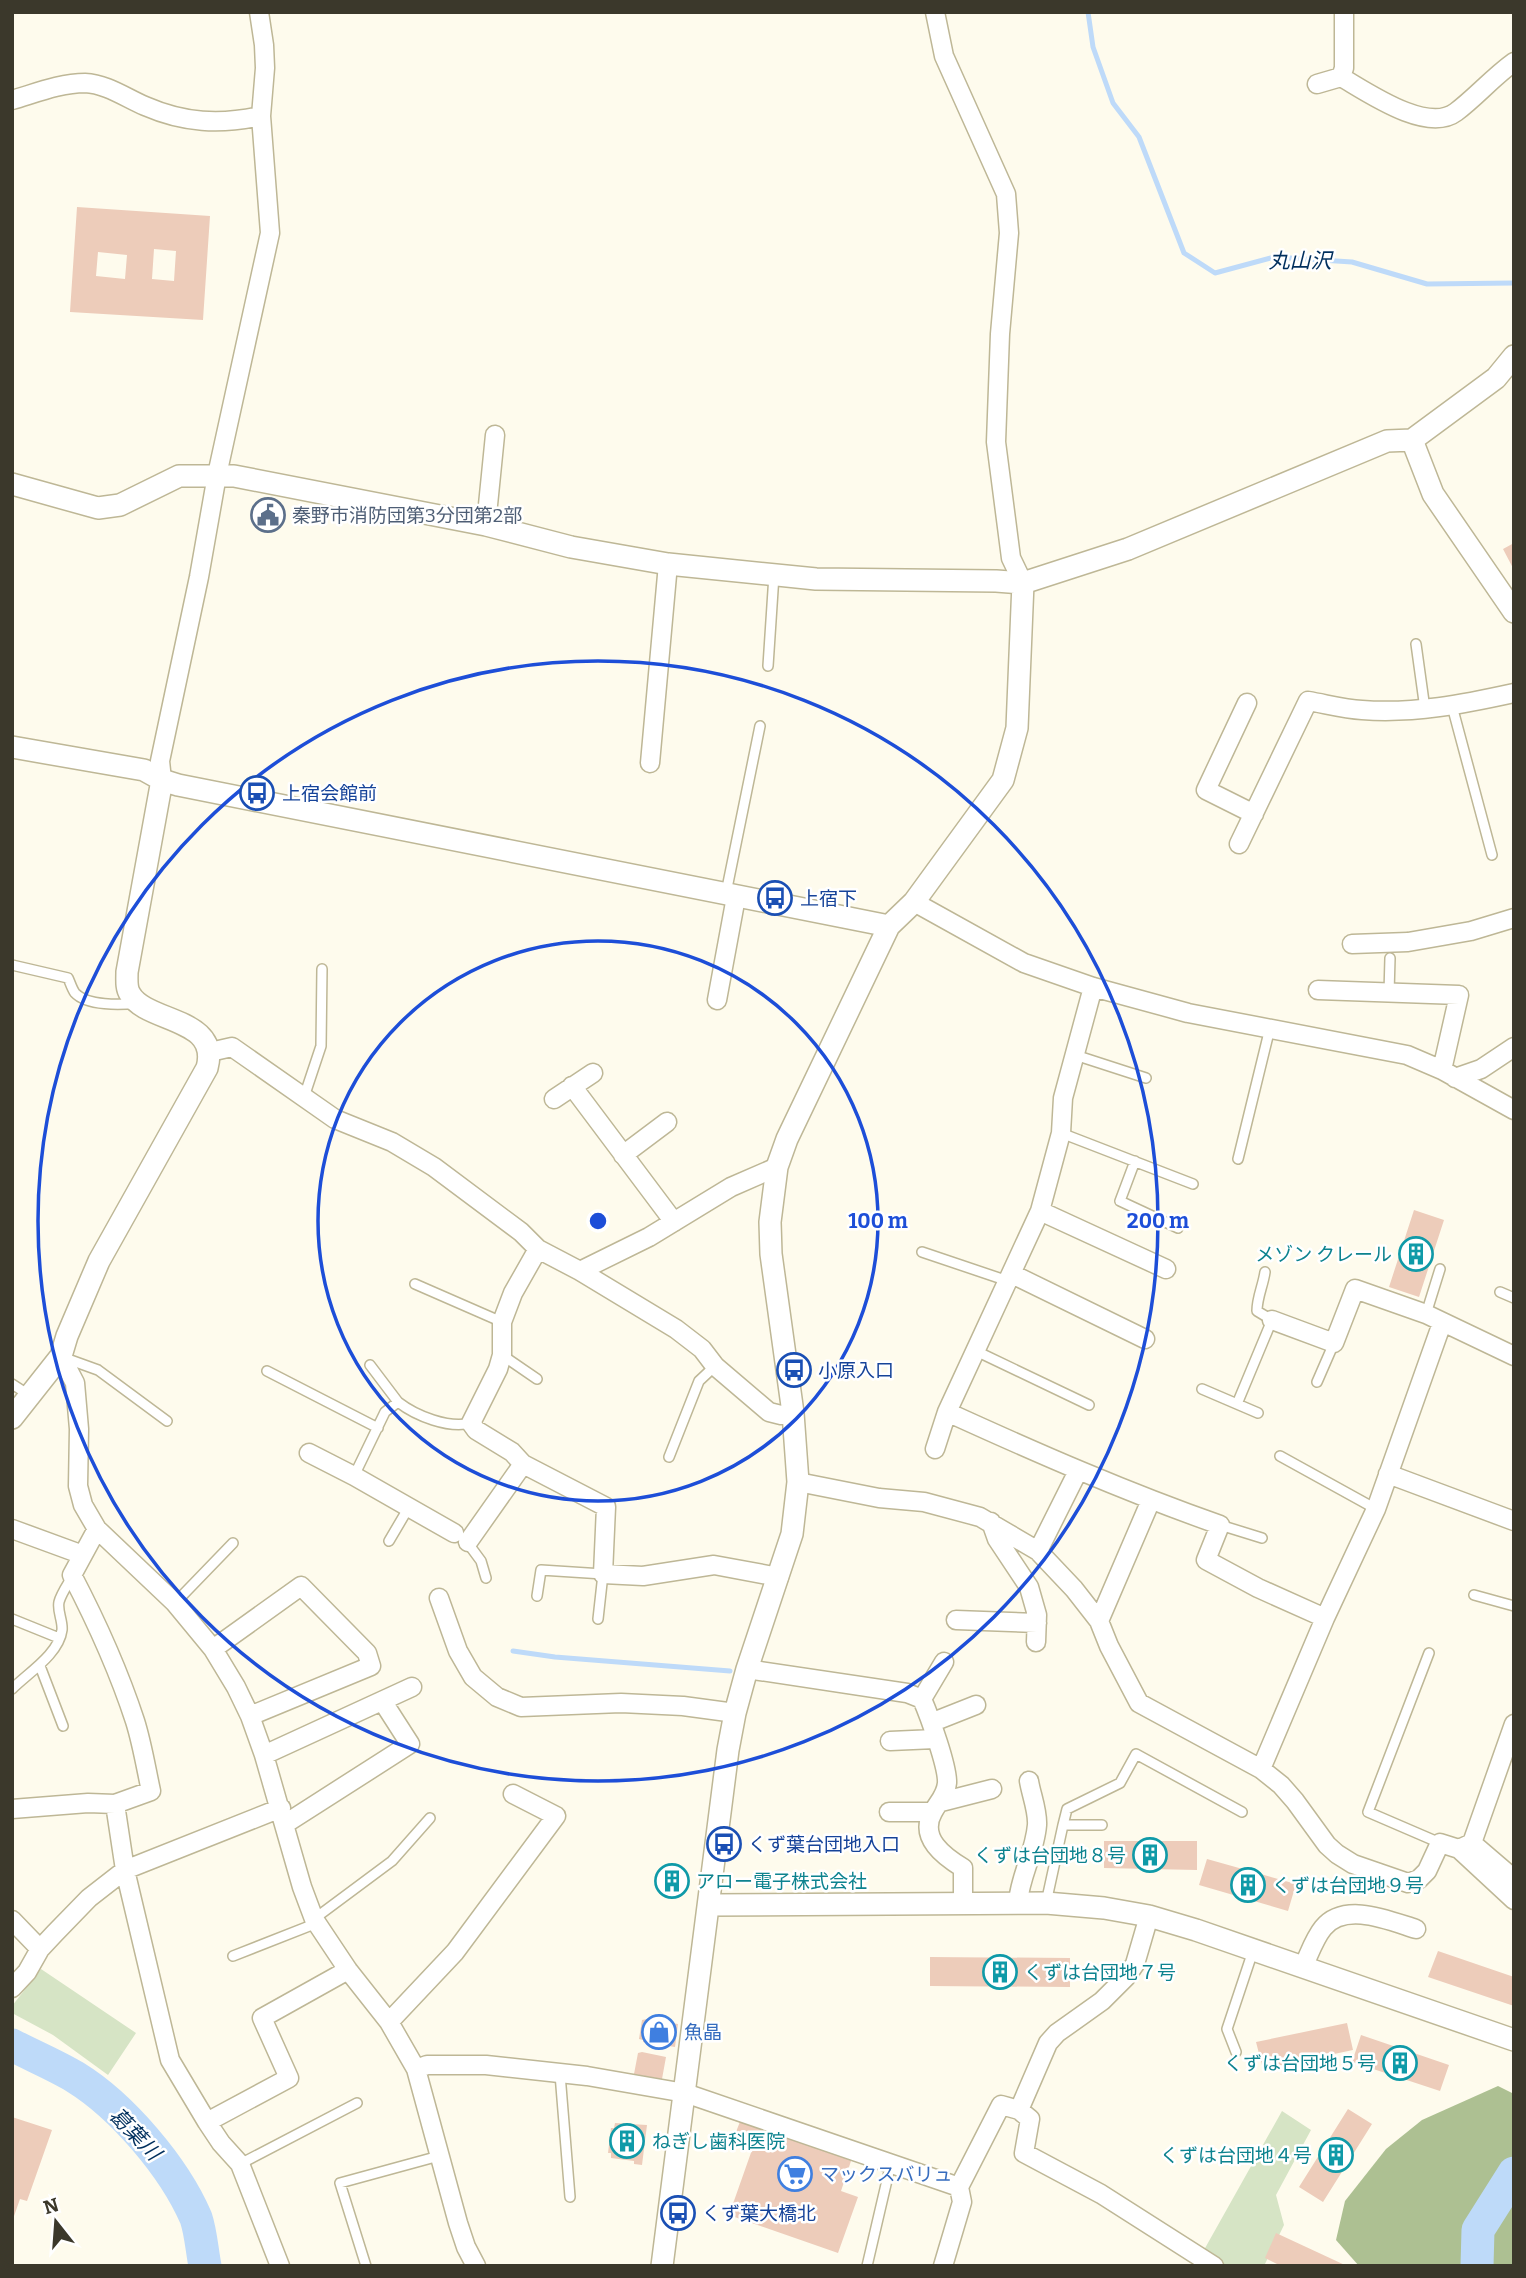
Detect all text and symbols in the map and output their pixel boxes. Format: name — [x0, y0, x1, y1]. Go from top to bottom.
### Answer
water label: 丸山沢 — [1269, 248, 1334, 274]
public building icon: 秦野市消防団第3分団第2部 — [249, 496, 287, 534]
place label: 秦野市消防団第3分団第2部 — [292, 504, 522, 527]
bus stop icon: 上宿会館前 — [238, 774, 276, 812]
place label: 上宿会館前 — [282, 782, 377, 805]
bus stop icon: 上宿下 — [756, 879, 794, 917]
place label: 上宿下 — [800, 887, 857, 910]
text: 100 m — [848, 1208, 908, 1234]
text: 200 m — [1127, 1208, 1189, 1234]
centre of rings — [586, 1209, 610, 1233]
building icon: メゾン クレール — [1397, 1235, 1435, 1273]
place label: メゾン クレール — [1255, 1243, 1392, 1266]
bus stop icon: 小原入口 — [775, 1351, 813, 1389]
place label: 小原入口 — [818, 1359, 894, 1382]
bus stop icon: くず葉台団地入口 — [705, 1825, 743, 1863]
place label: くず葉台団地入口 — [748, 1833, 900, 1856]
building icon: くずは台団地８号 — [1131, 1836, 1169, 1874]
place label: くずは台団地８号 — [974, 1844, 1126, 1867]
building icon: アロー電子株式会社 — [653, 1862, 691, 1900]
building icon: くずは台団地９号 — [1229, 1866, 1267, 1904]
place label: アロー電子株式会社 — [696, 1870, 867, 1893]
place label: くずは台団地９号 — [1272, 1874, 1424, 1897]
building icon: くずは台団地７号 — [981, 1953, 1019, 1991]
place label: くずは台団地７号 — [1024, 1961, 1176, 1984]
shop icon: 魚晶 — [640, 2013, 678, 2051]
place label: 魚晶 — [684, 2021, 722, 2044]
building icon: くずは台団地５号 — [1381, 2044, 1419, 2082]
place label: くずは台団地５号 — [1224, 2052, 1376, 2075]
water label: 葛葉川 — [104, 2102, 168, 2167]
building icon: ねぎし歯科医院 — [608, 2122, 646, 2160]
place label: ねぎし歯科医院 — [652, 2130, 785, 2153]
building icon: くずは台団地４号 — [1317, 2136, 1355, 2174]
place label: くずは台団地４号 — [1160, 2144, 1312, 2167]
supermarket icon: マックスバリュ — [776, 2155, 814, 2193]
place label: マックスバリュ — [820, 2163, 952, 2186]
north arrow — [21, 2187, 91, 2257]
text: N — [41, 2193, 62, 2219]
bus stop icon: くず葉大橋北 — [659, 2194, 697, 2232]
place label: くず葉大橋北 — [702, 2202, 816, 2225]

